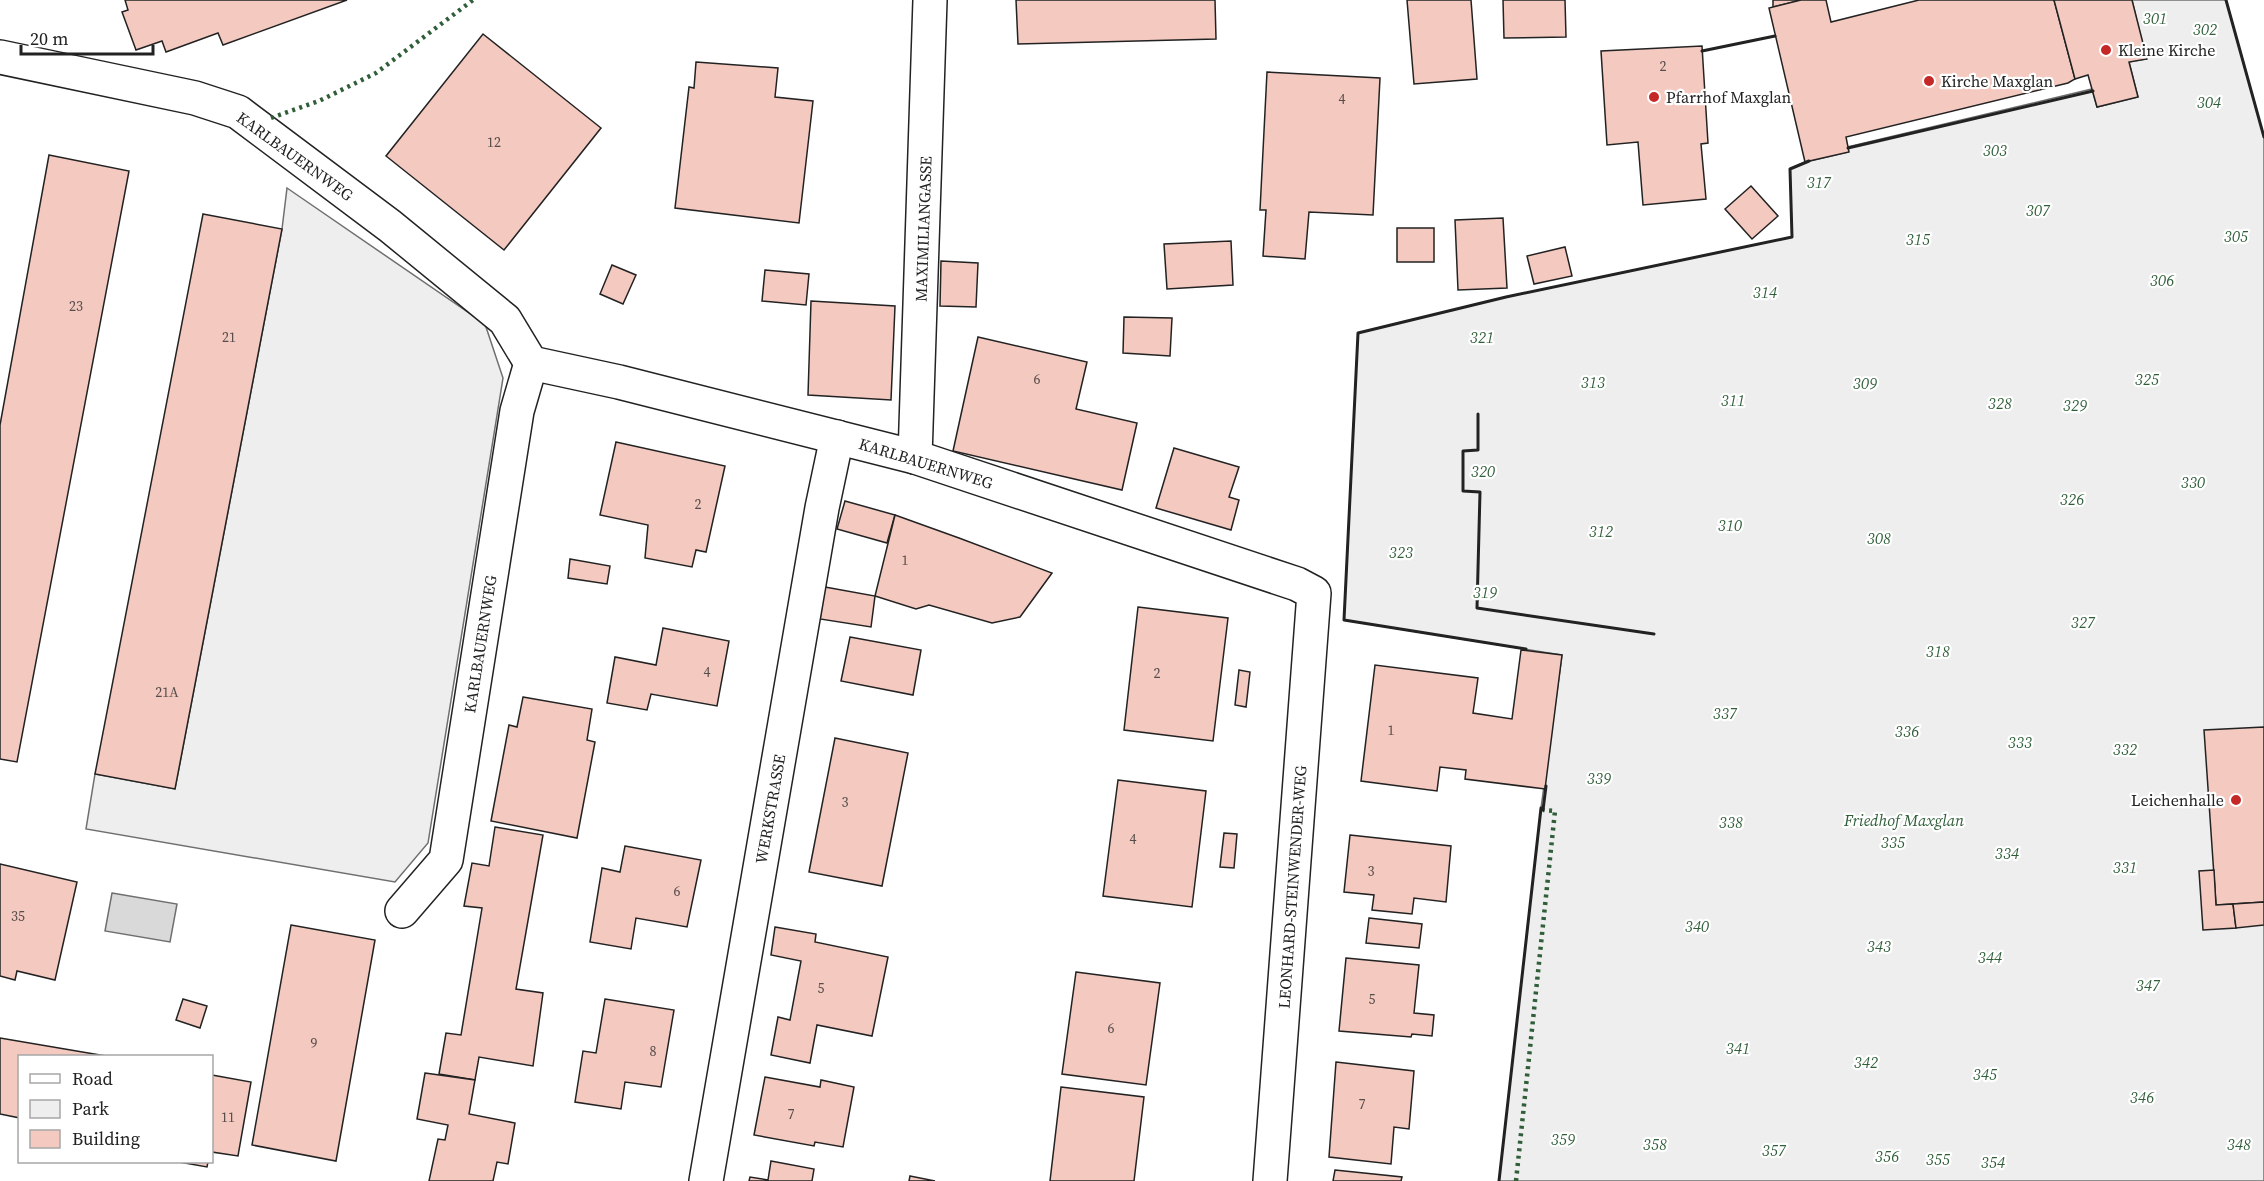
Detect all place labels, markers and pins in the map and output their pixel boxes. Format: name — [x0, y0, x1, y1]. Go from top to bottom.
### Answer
place label: Kleine Kirche — [2118, 39, 2215, 61]
marker: Kleine Kirche — [2099, 43, 2113, 57]
place label: Kirche Maxglan — [1941, 70, 2053, 92]
marker: Kirche Maxglan — [1922, 74, 1936, 88]
place label: Pfarrhof Maxglan — [1666, 86, 1792, 108]
marker: Pfarrhof Maxglan — [1647, 90, 1661, 104]
place label: Leichenhalle — [2131, 789, 2224, 811]
marker: Leichenhalle — [2229, 793, 2243, 807]

